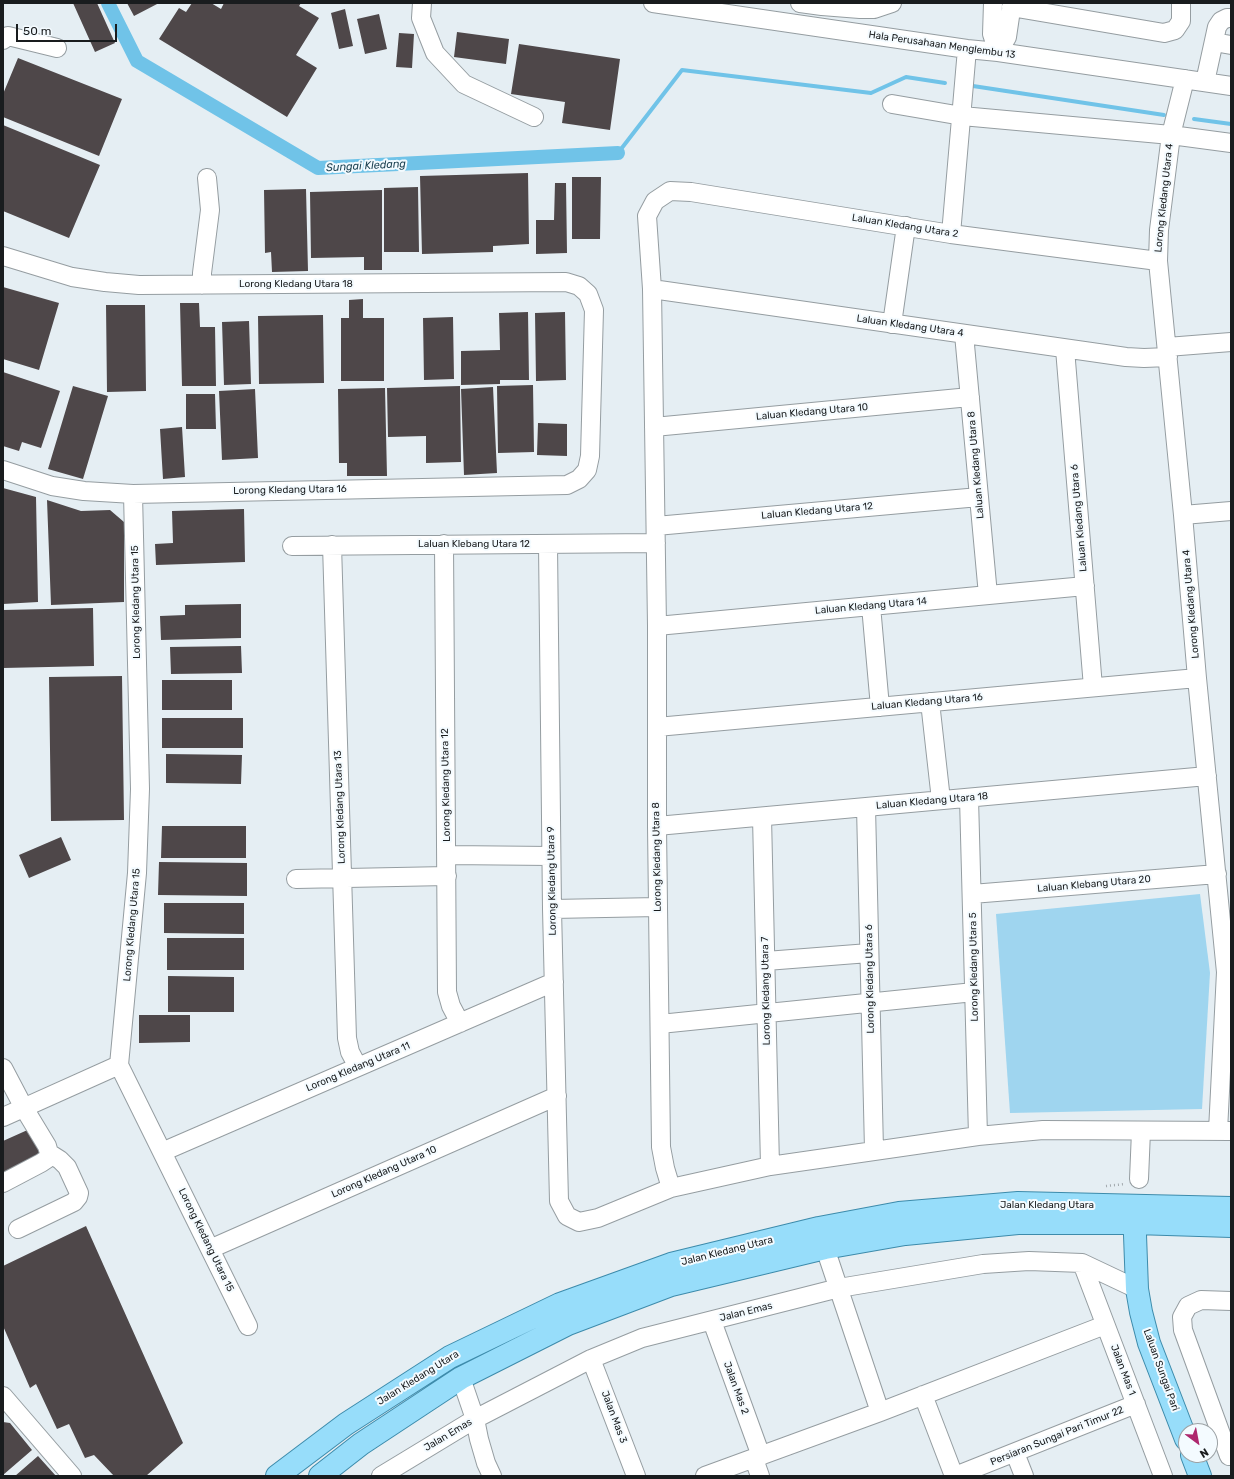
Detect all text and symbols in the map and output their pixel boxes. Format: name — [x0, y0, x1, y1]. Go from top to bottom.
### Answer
scale bar — [18, 16, 119, 42]
text: 50 m — [23, 24, 51, 38]
street label: Hala Perusahaan Menglembu 13 — [868, 29, 1016, 61]
street label: Lorong Kledang Utara 4 — [1152, 143, 1176, 253]
water label: Sungai Kledang — [326, 157, 406, 175]
street label: Laluan Kledang Utara 2 — [851, 212, 959, 240]
street label: Lorong Kledang Utara 18 — [239, 278, 353, 290]
street label: Laluan Kledang Utara 4 — [856, 313, 964, 339]
street label: Laluan Kledang Utara 10 — [756, 401, 868, 423]
street label: Laluan Kledang Utara 8 — [965, 411, 987, 519]
street label: Laluan Kledang Utara 6 — [1068, 464, 1090, 572]
street label: Lorong Kledang Utara 16 — [233, 483, 347, 497]
street label: Laluan Kledang Utara 12 — [761, 500, 873, 522]
street label: Laluan Klebang Utara 12 — [418, 538, 530, 550]
street label: Lorong Kledang Utara 15 — [129, 545, 143, 659]
street label: Lorong Kledang Utara 4 — [1180, 549, 1202, 659]
street label: Laluan Kledang Utara 14 — [815, 595, 927, 617]
street label: Laluan Kledang Utara 16 — [871, 691, 983, 713]
street label: Lorong Kledang Utara 12 — [439, 728, 453, 842]
street label: Lorong Kledang Utara 13 — [332, 750, 348, 864]
street label: Laluan Kledang Utara 18 — [875, 790, 989, 812]
street label: Lorong Kledang Utara 8 — [650, 802, 664, 912]
street label: Lorong Kledang Utara 9 — [545, 826, 559, 936]
street label: Lorong Kledang Utara 15 — [121, 868, 143, 982]
street label: Laluan Klebang Utara 20 — [1037, 873, 1151, 895]
street label: Lorong Kledang Utara 5 — [967, 912, 981, 1022]
street label: Lorong Kledang Utara 6 — [863, 924, 877, 1034]
street label: Lorong Kledang Utara 7 — [759, 937, 773, 1045]
street label: Lorong Kledang Utara 11 — [304, 1040, 412, 1094]
street label: Lorong Kledang Utara 10 — [330, 1143, 438, 1201]
street label: Lorong Kledang Utara 15 — [176, 1186, 236, 1294]
street label: Jalan Kledang Utara — [1000, 1199, 1094, 1211]
street label: Jalan Kledang Utara — [680, 1234, 774, 1268]
street label: Jalan Emas — [718, 1300, 774, 1324]
street label: Laluan Sungai Pari — [1141, 1327, 1181, 1413]
street label: Jalan Mas 1 — [1108, 1343, 1138, 1397]
street label: Jalan Kledang Utara — [375, 1348, 461, 1408]
street label: Jalan Mas 2 — [721, 1360, 751, 1416]
street label: Jalan Mas 3 — [598, 1389, 630, 1445]
street label: Persiaran Sungai Pari Timur 22 — [989, 1404, 1125, 1468]
street label: Jalan Emas — [422, 1416, 474, 1454]
north arrow — [1178, 1423, 1218, 1463]
text: N — [1197, 1445, 1211, 1460]

